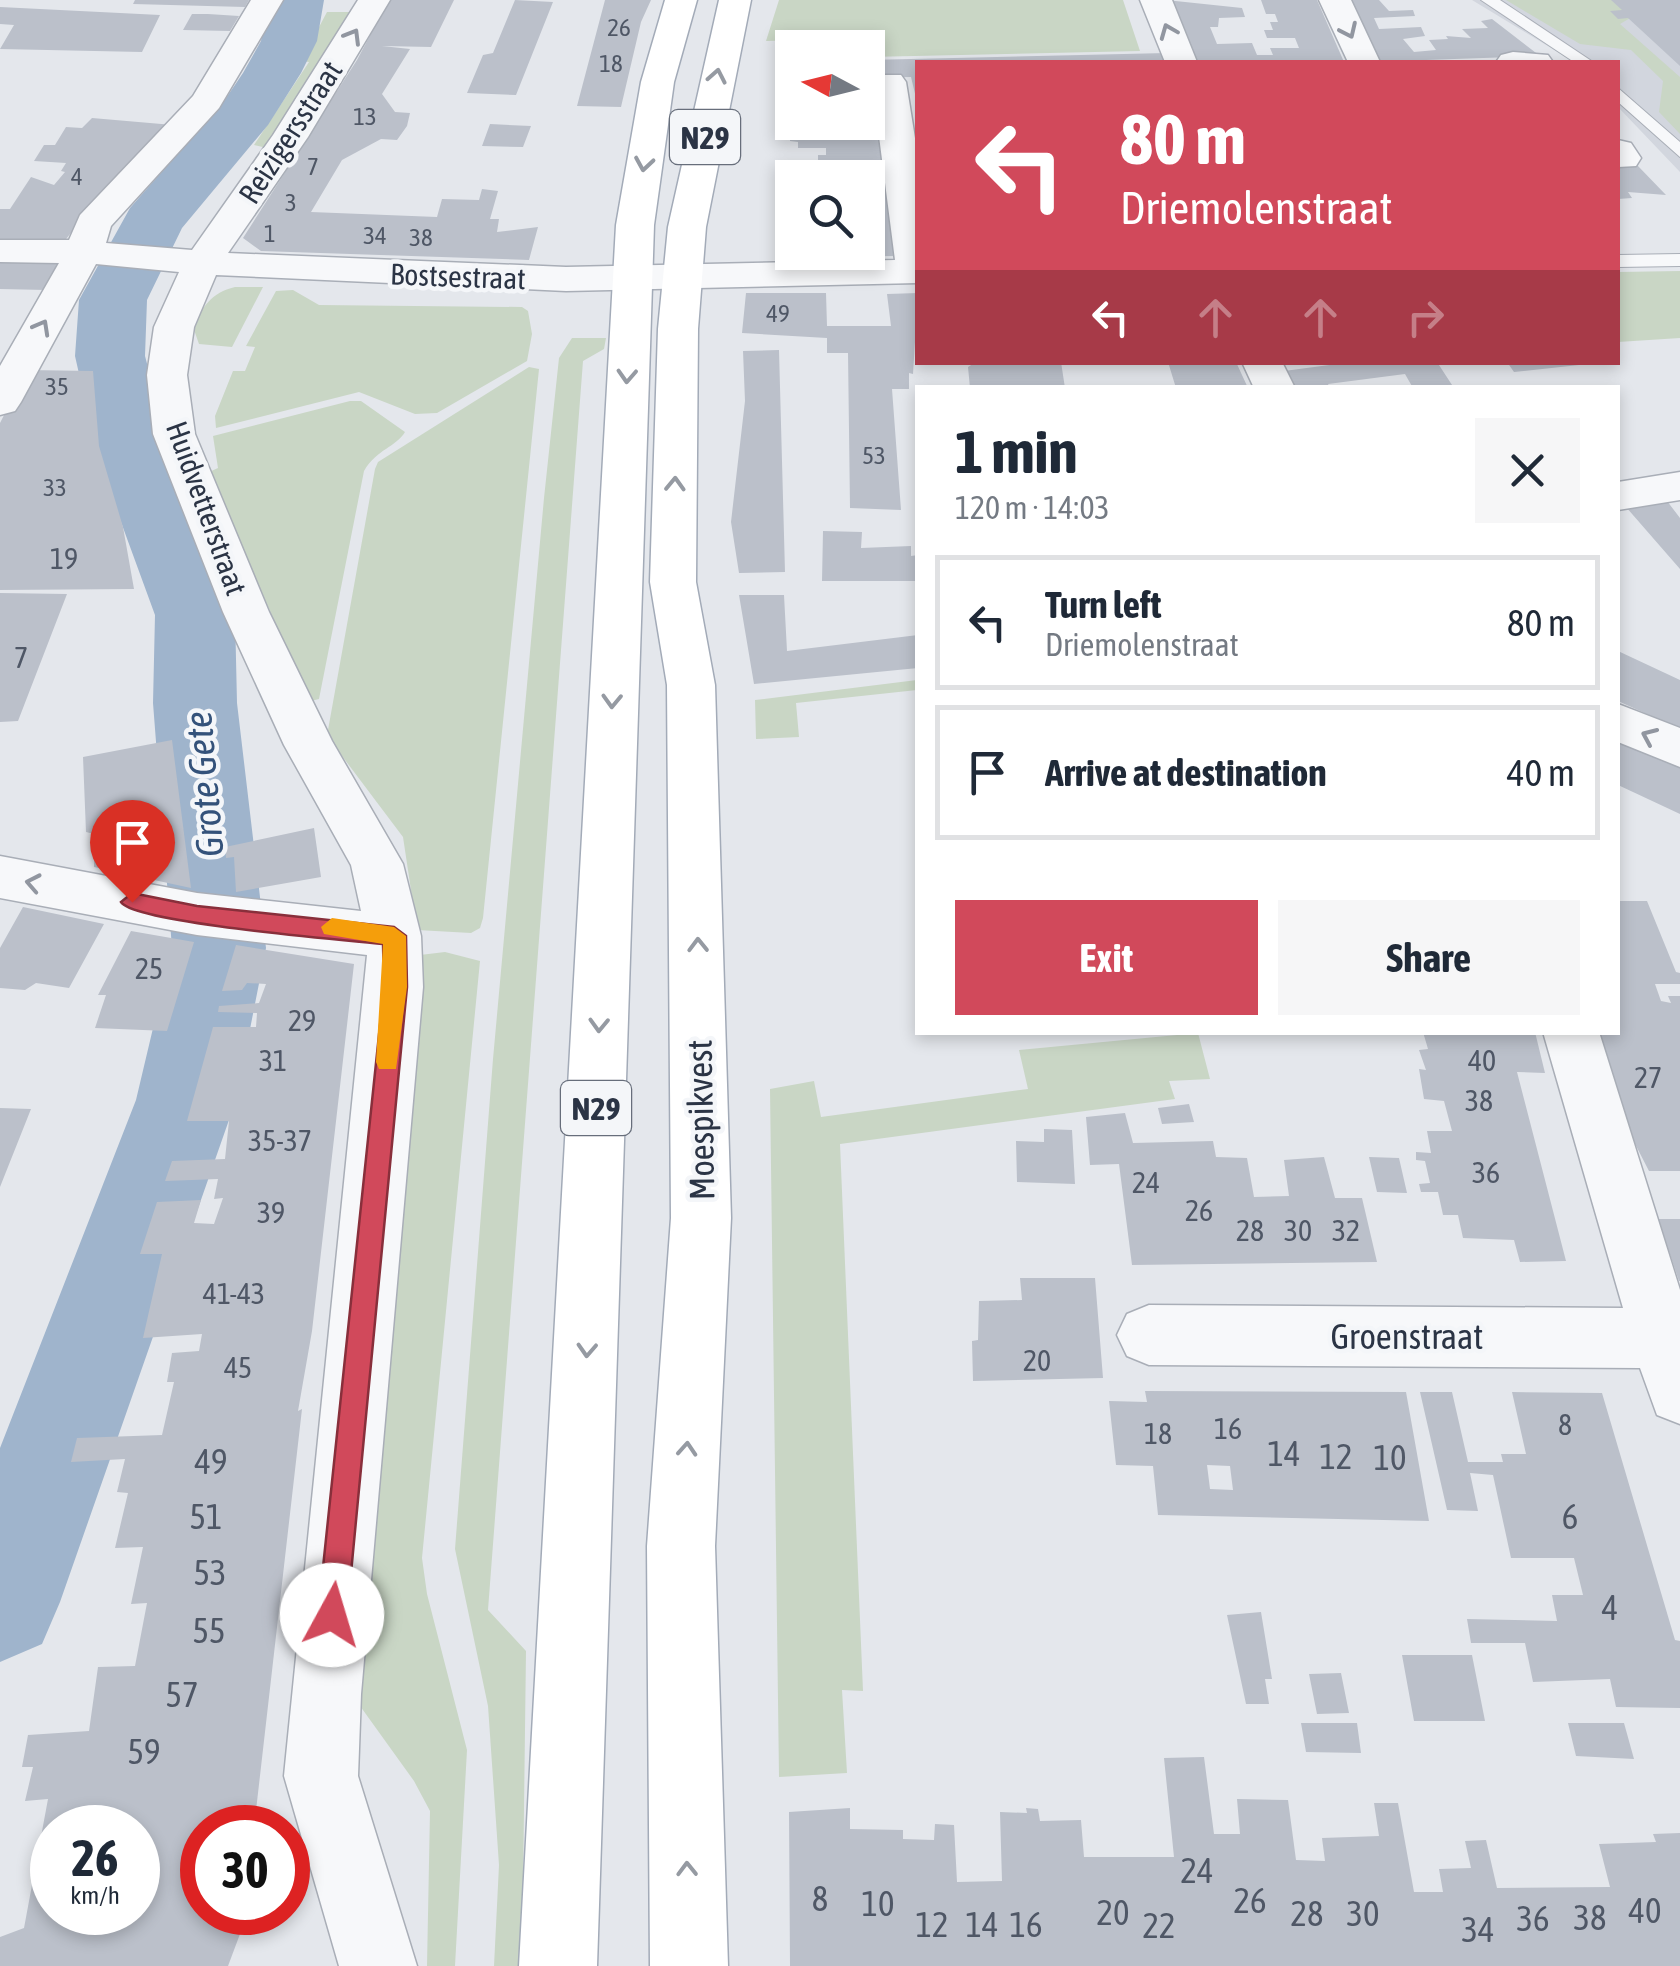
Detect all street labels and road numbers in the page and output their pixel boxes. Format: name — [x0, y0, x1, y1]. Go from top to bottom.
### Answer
street label: Reizigersstraat — [231, 55, 349, 209]
road number: N29 — [670, 110, 740, 164]
street label: Bostsestraat — [390, 257, 526, 295]
street label: Huidvetterstraat — [160, 417, 254, 599]
street label: Moespikvest — [679, 1039, 721, 1201]
road number: N29 — [561, 1081, 631, 1135]
street label: Groenstraat — [1331, 1316, 1483, 1356]

